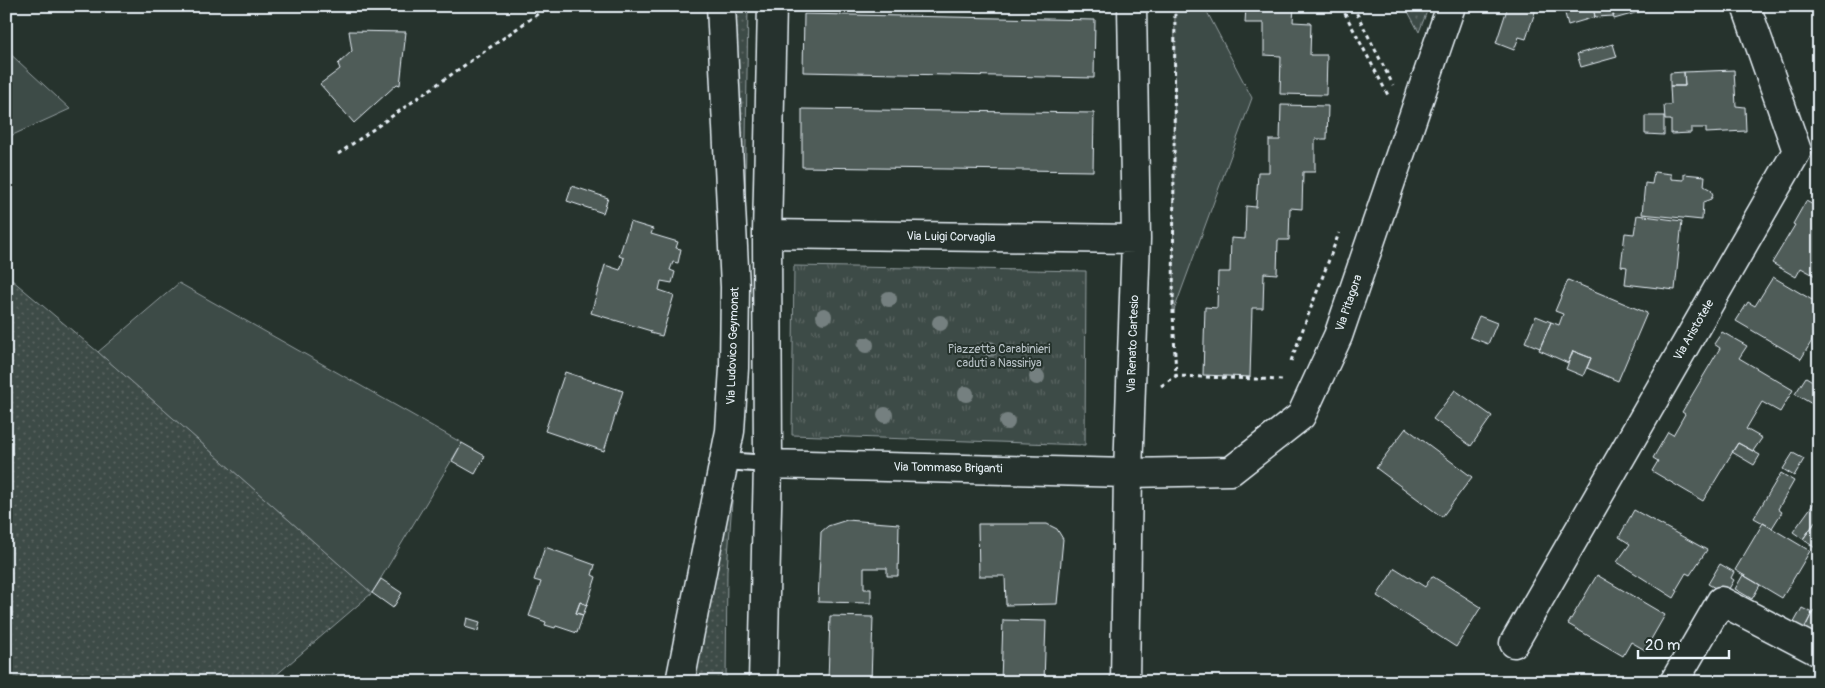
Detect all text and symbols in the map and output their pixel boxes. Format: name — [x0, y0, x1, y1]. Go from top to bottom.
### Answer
street label: Via Luigi Corvaglia — [906, 229, 996, 245]
street label: Via Pitagora — [1332, 272, 1366, 333]
street label: Via Ludovico Geymonat — [723, 287, 743, 405]
street label: Via Renato Cartesio — [1124, 294, 1142, 393]
street label: Via Aristotele — [1671, 297, 1718, 363]
park label: Piazzetta Carabinieri caduti a Nassiriya — [948, 342, 1050, 371]
street label: Via Tommaso Briganti — [893, 460, 1003, 476]
scale bar — [1638, 628, 1729, 660]
text: 20 m — [1645, 636, 1680, 655]

